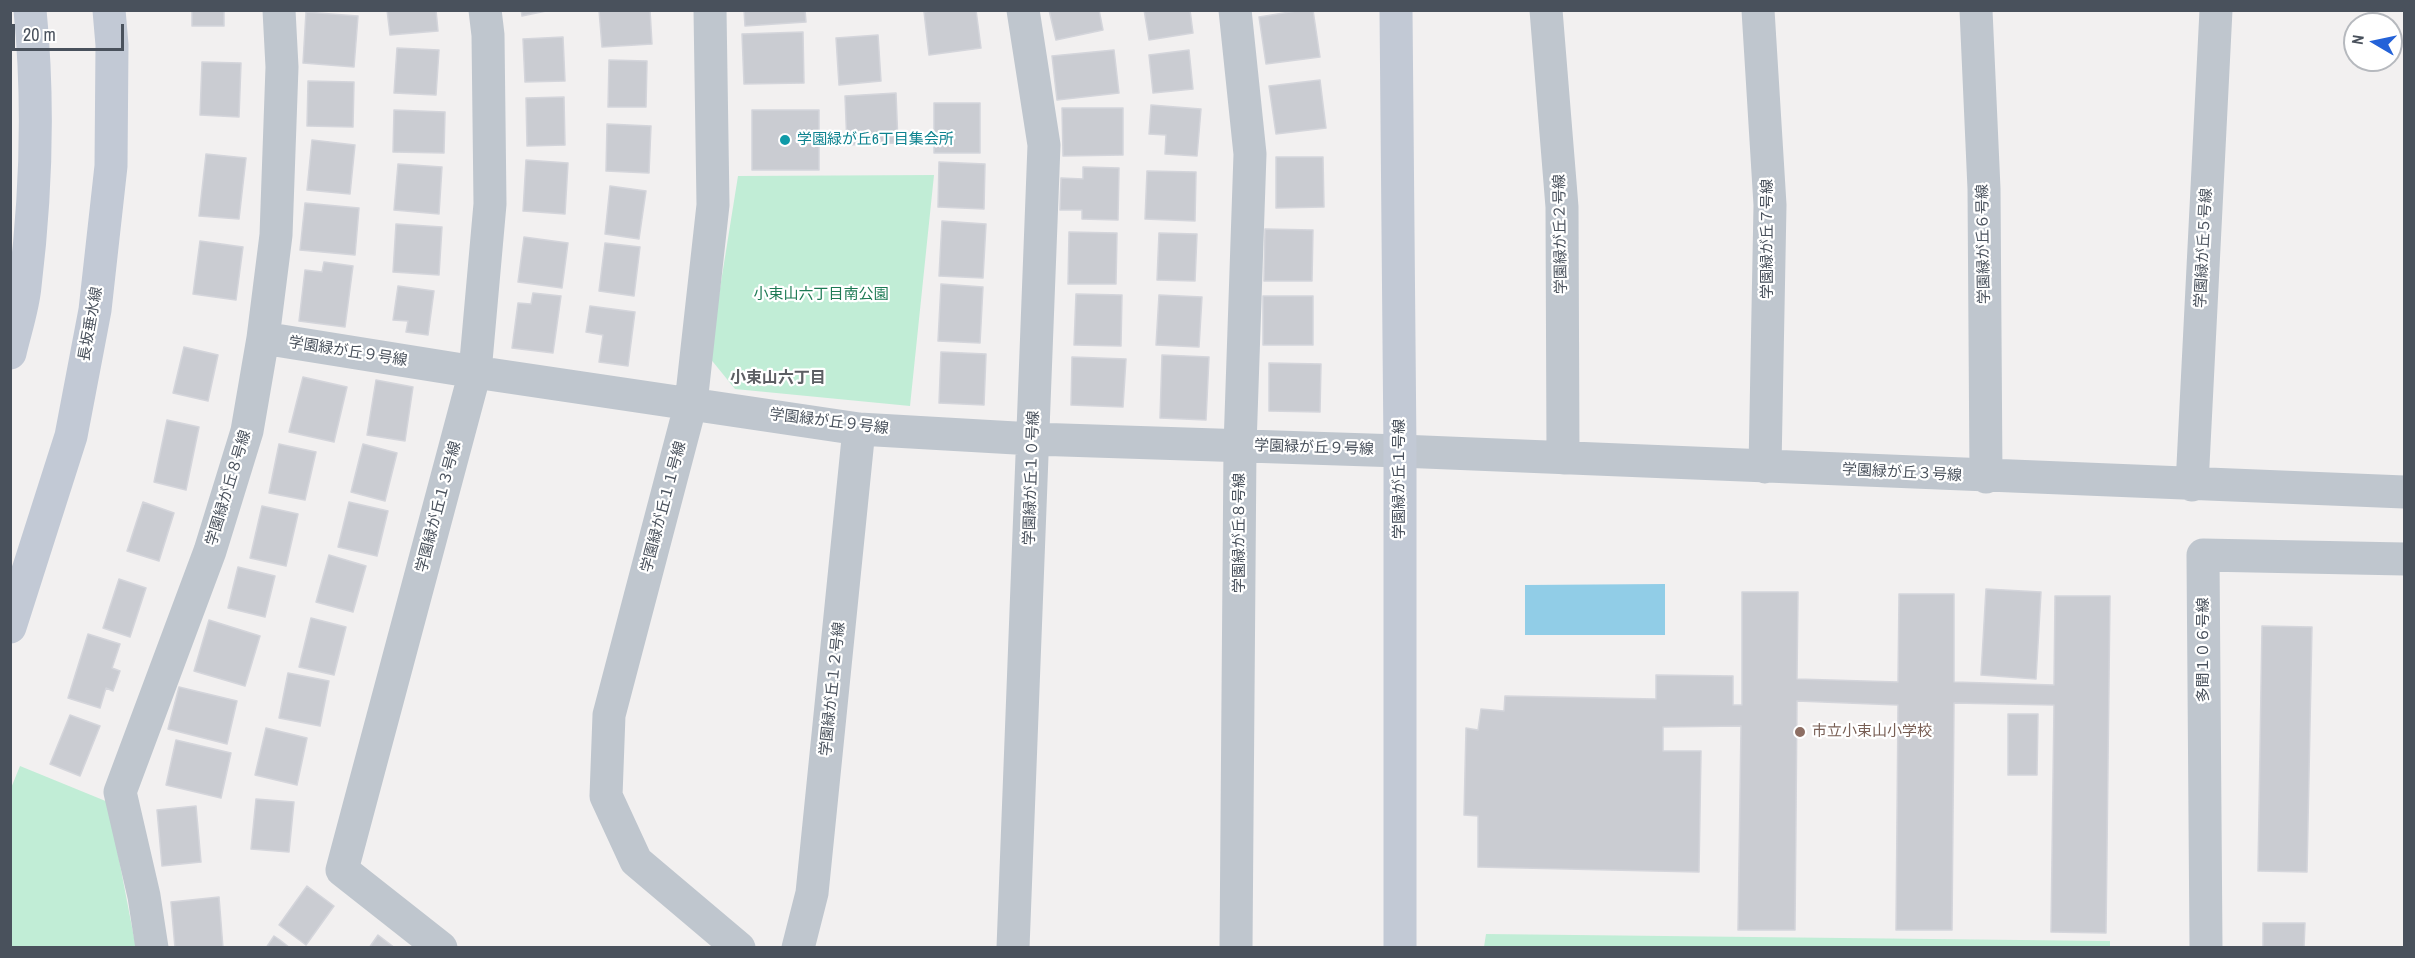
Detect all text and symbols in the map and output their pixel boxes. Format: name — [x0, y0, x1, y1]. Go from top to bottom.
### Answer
scale bar — [15, 12, 128, 50]
north arrow — [2343, 12, 2403, 72]
text: 20 m — [23, 22, 56, 47]
text: N — [2346, 33, 2369, 46]
place label: 学園緑が丘6丁目集会所 — [797, 131, 954, 149]
marker: 学園緑が丘6丁目集会所 — [778, 133, 792, 147]
street label: 学園緑が丘２号線 — [1551, 174, 1571, 294]
street label: 学園緑が丘７号線 — [1759, 179, 1777, 299]
street label: 学園緑が丘６号線 — [1974, 184, 1994, 304]
street label: 学園緑が丘５号線 — [2192, 188, 2216, 308]
street label: 長坂垂水線 — [76, 286, 106, 362]
park label: 小束山六丁目南公園 — [754, 286, 888, 304]
street label: 学園緑が丘９号線 — [287, 334, 409, 370]
district label: 小束山六丁目 — [730, 369, 826, 389]
street label: 学園緑が丘９号線 — [768, 406, 890, 438]
street label: 学園緑が丘１０号線 — [1021, 410, 1043, 546]
street label: 学園緑が丘１号線 — [1391, 419, 1409, 539]
street label: 学園緑が丘８号線 — [203, 428, 255, 548]
street label: 学園緑が丘９号線 — [1254, 437, 1374, 459]
street label: 学園緑が丘１３号線 — [413, 439, 465, 575]
street label: 学園緑が丘１１号線 — [638, 439, 690, 575]
street label: 学園緑が丘３号線 — [1842, 461, 1962, 485]
street label: 学園緑が丘８号線 — [1231, 473, 1249, 593]
street label: 多聞１０６号線 — [2195, 598, 2213, 702]
street label: 学園緑が丘１２号線 — [817, 621, 849, 757]
place label: 市立小束山小学校 — [1812, 723, 1932, 741]
marker: 市立小束山小学校 — [1793, 725, 1807, 739]

